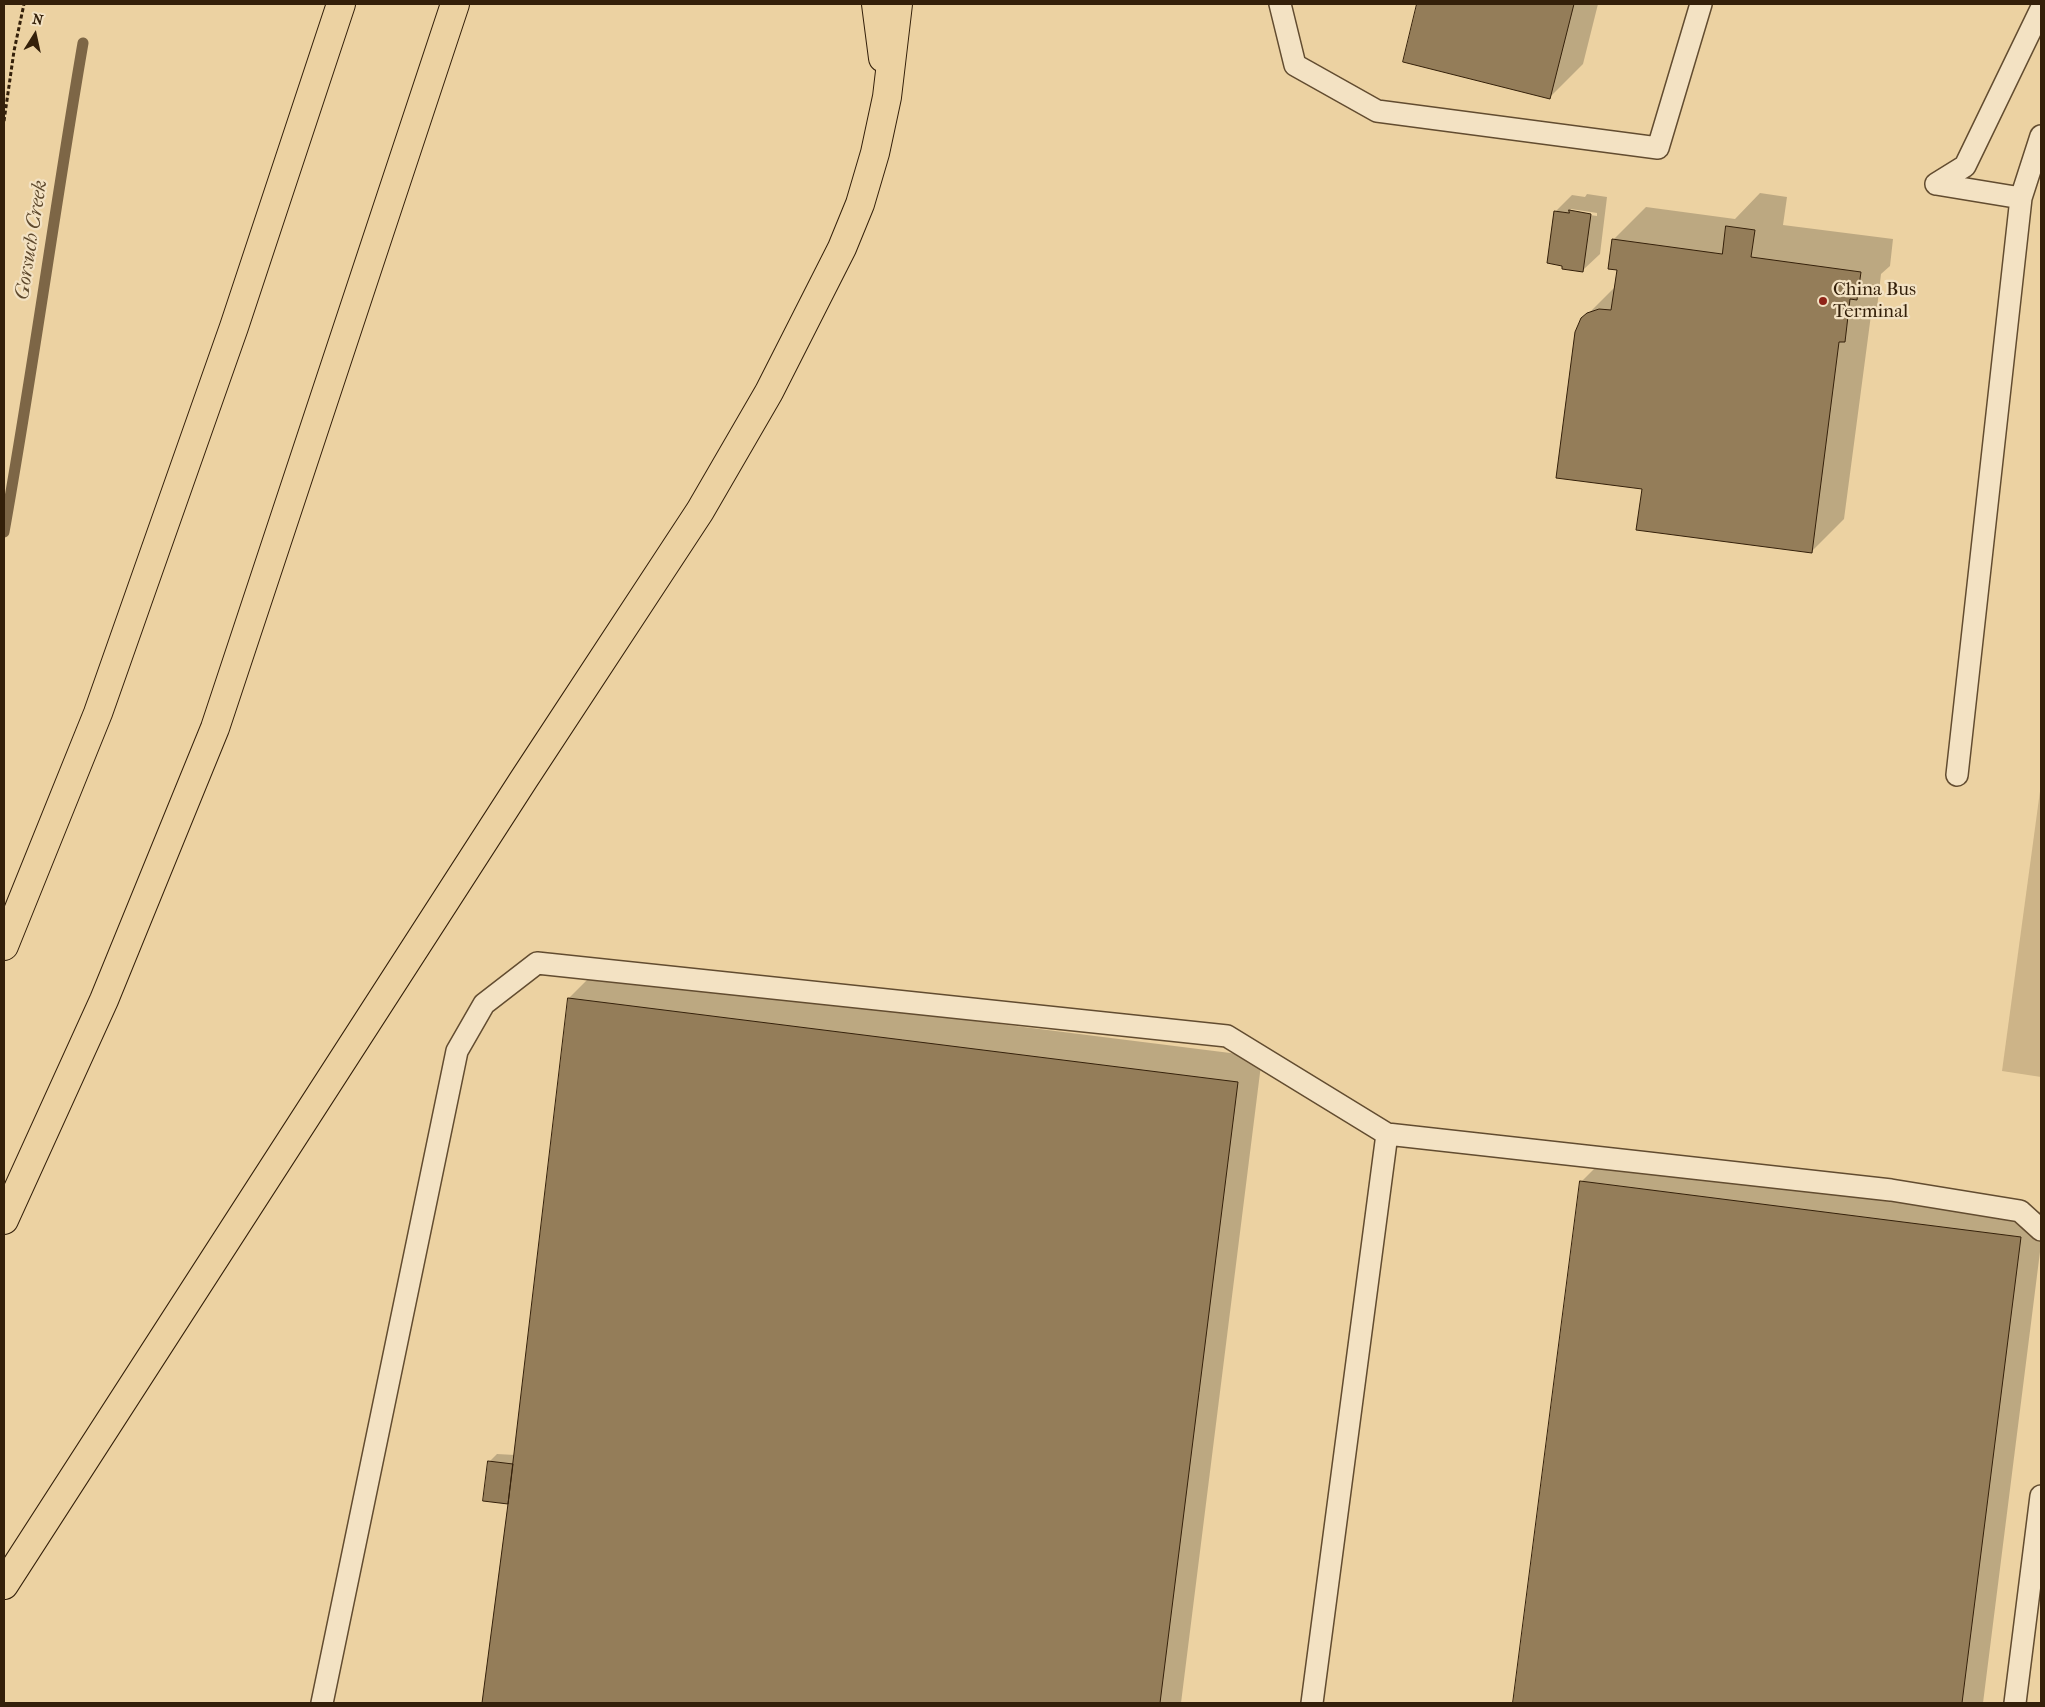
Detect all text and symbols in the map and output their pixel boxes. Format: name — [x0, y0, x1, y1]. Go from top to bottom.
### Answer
north arrow — [10, 10, 60, 60]
text: N — [31, 10, 44, 29]
water label: Gorsuch Creek — [11, 179, 53, 301]
place label: China Bus Terminal — [1833, 279, 1916, 323]
marker: China Bus Terminal — [1817, 295, 1829, 307]

